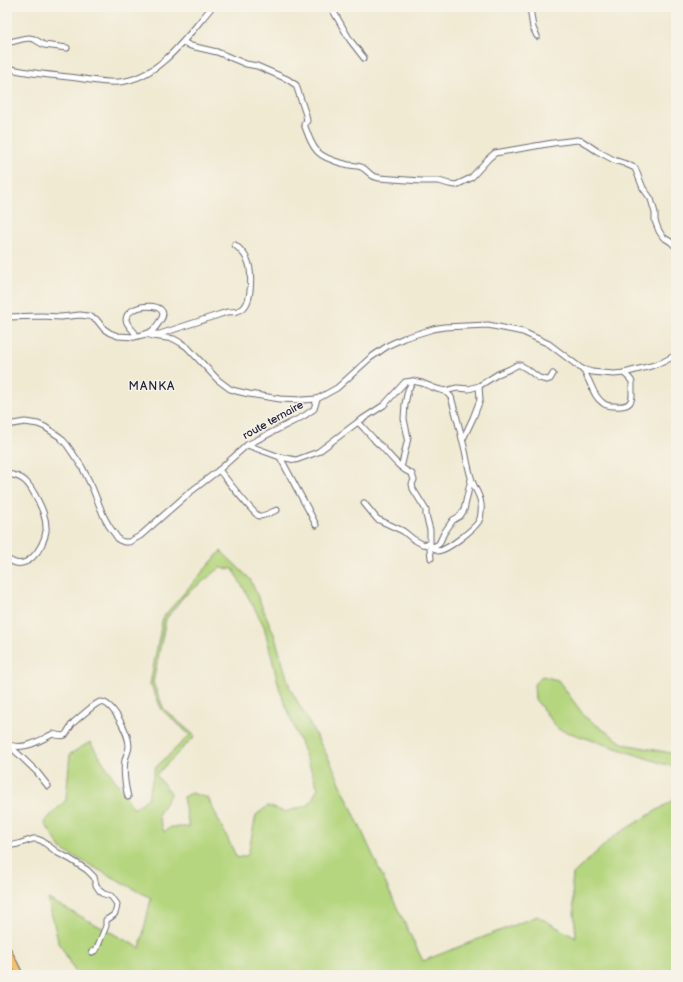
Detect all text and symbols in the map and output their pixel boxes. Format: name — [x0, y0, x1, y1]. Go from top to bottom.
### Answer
district label: MANKA — [129, 379, 175, 394]
street label: route ternaire — [240, 398, 306, 442]

